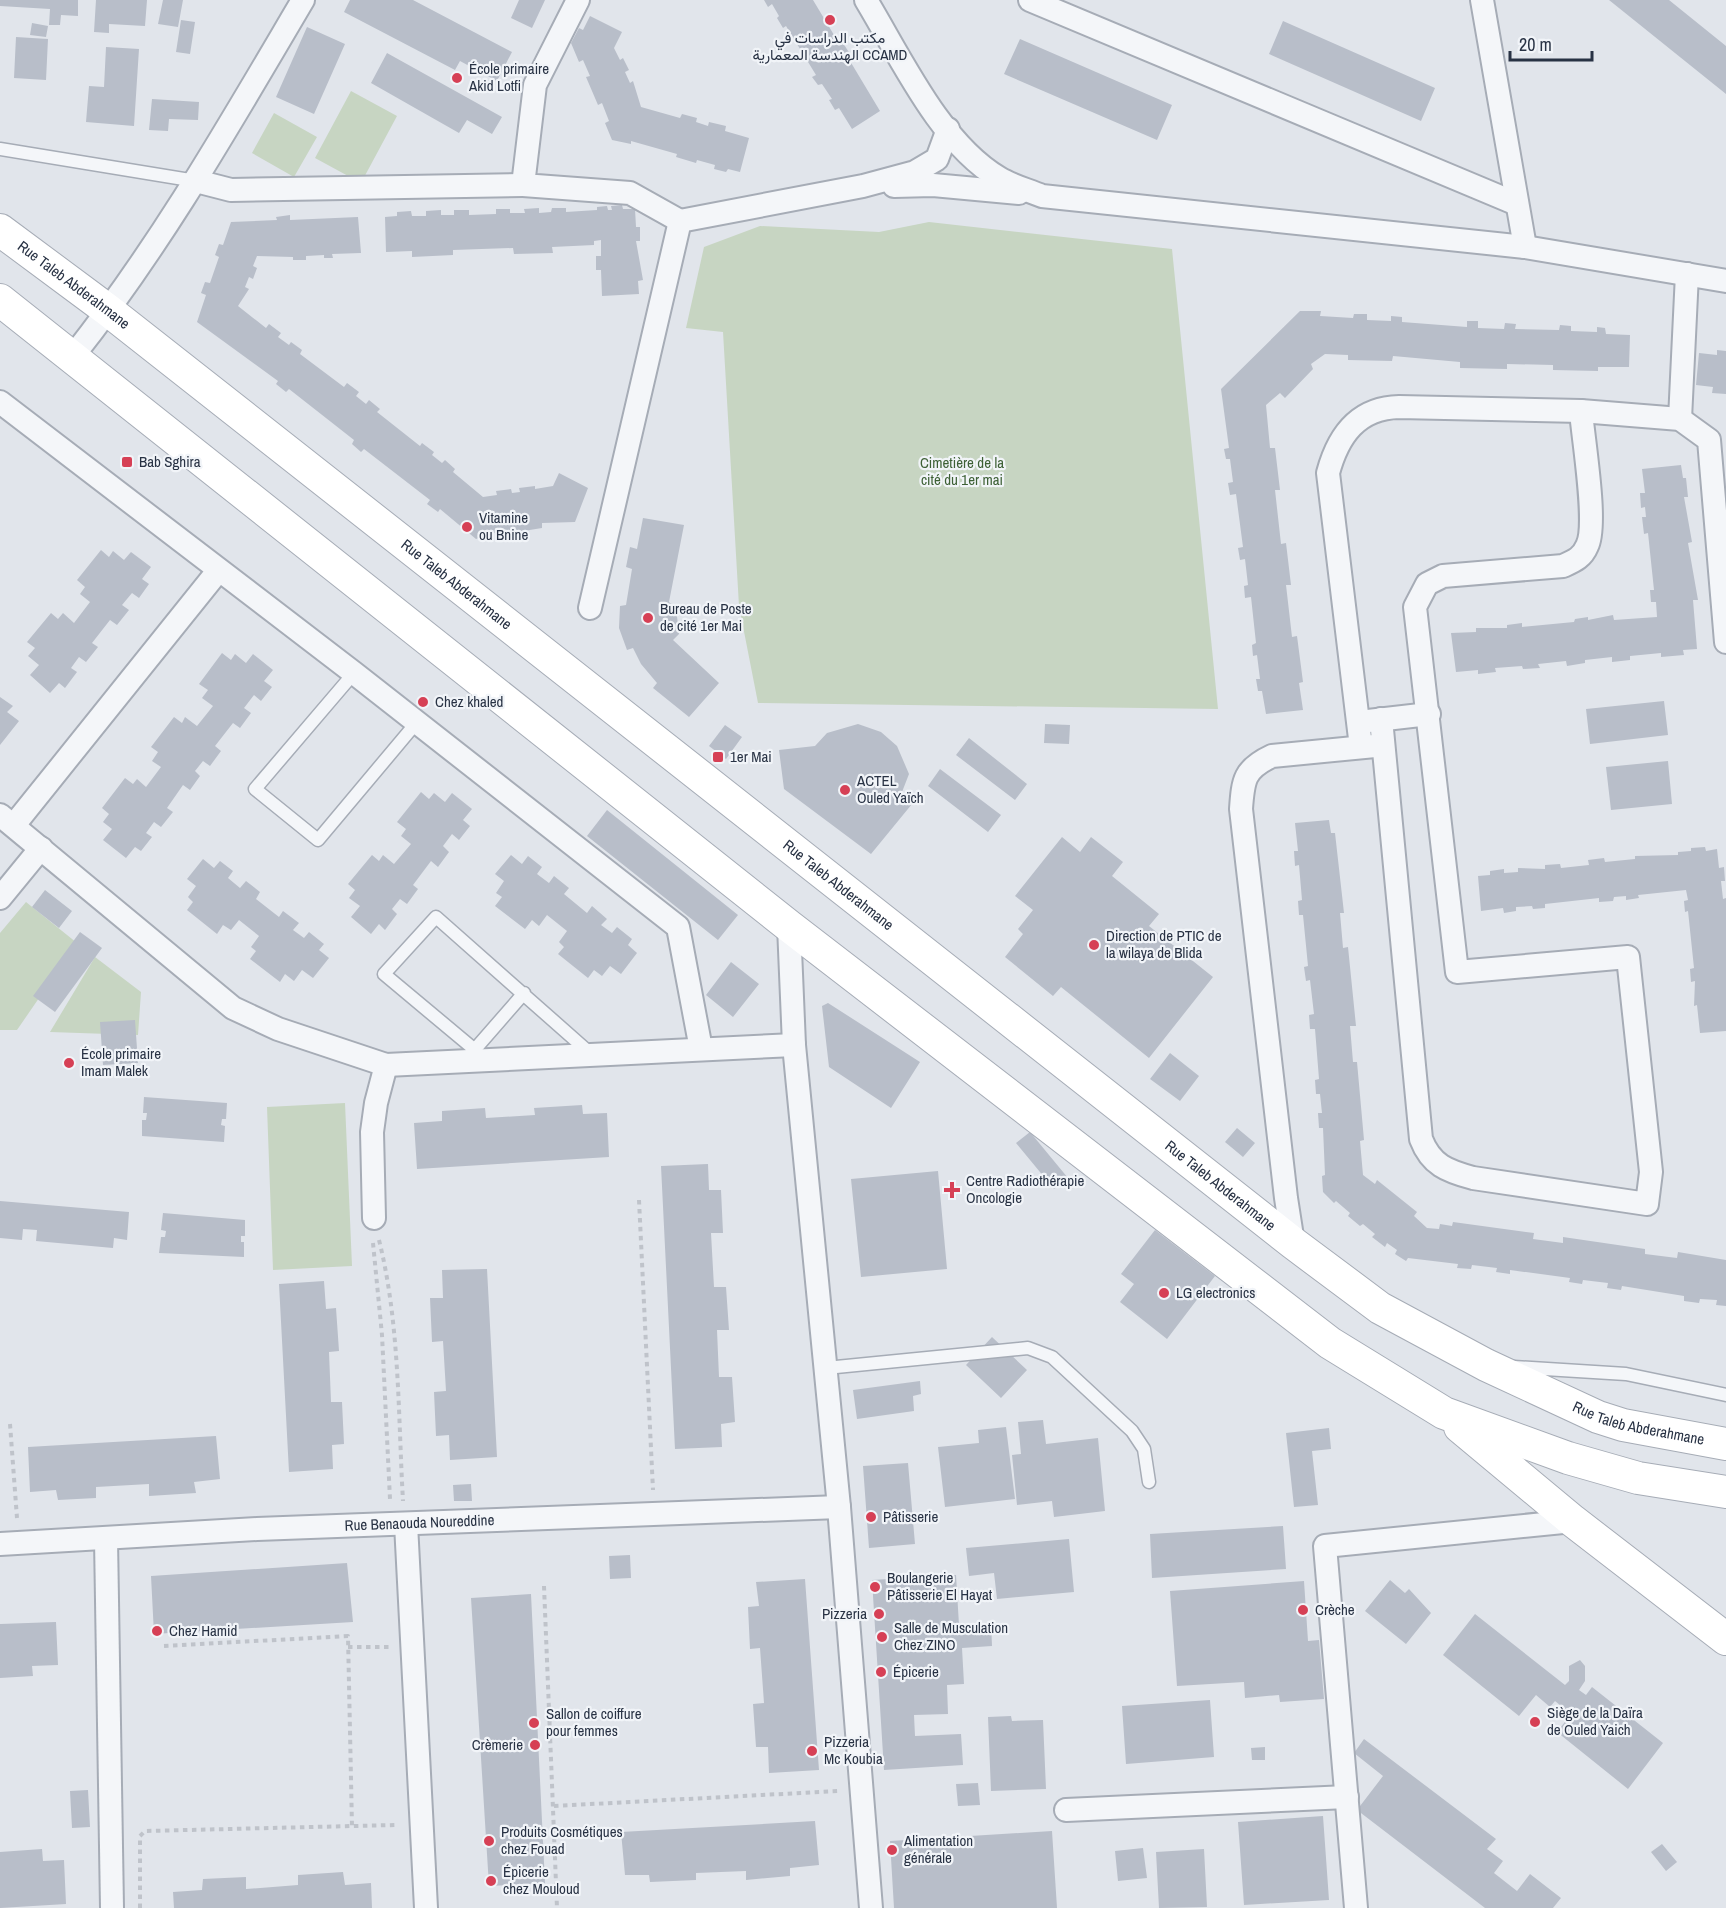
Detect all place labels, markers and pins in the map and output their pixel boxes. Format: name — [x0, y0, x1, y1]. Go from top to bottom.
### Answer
marker: مكتب الدراسات في الهندسة المعمارية CCAMD — [823, 13, 837, 27]
place label: مكتب الدراسات في الهندسة المعمارية CCAMD — [753, 27, 908, 65]
place label: École primaire Akid Lotfi — [468, 58, 549, 96]
marker: École primaire Akid Lotfi — [450, 71, 464, 85]
place label: Bab Sghira — [139, 451, 201, 472]
marker: Bab Sghira — [120, 455, 134, 469]
place label: Vitamine ou Bnine — [479, 507, 528, 545]
marker: Vitamine ou Bnine — [460, 520, 474, 534]
place label: Bureau de Poste de cité 1er Mai — [660, 598, 752, 636]
marker: Bureau de Poste de cité 1er Mai — [641, 611, 655, 625]
place label: Chez khaled — [435, 691, 503, 712]
marker: Chez khaled — [416, 695, 430, 709]
place label: 1er Mai — [730, 746, 772, 767]
marker: 1er Mai — [711, 750, 725, 764]
place label: ACTEL Ouled Yaïch — [856, 770, 924, 808]
marker: ACTEL Ouled Yaïch — [838, 783, 852, 797]
place label: Direction de PTIC de la wilaya de Blida — [1106, 925, 1222, 963]
marker: Direction de PTIC de la wilaya de Blida — [1087, 938, 1101, 952]
place label: École primaire Imam Malek — [81, 1043, 161, 1081]
marker: École primaire Imam Malek — [62, 1056, 76, 1070]
place label: Centre Radiothérapie Oncologie — [966, 1170, 1084, 1208]
marker: Centre Radiothérapie Oncologie — [943, 1181, 961, 1199]
place label: LG electronics — [1176, 1282, 1255, 1303]
marker: LG electronics — [1157, 1286, 1171, 1300]
place label: Pâtisserie — [883, 1506, 939, 1527]
marker: Pâtisserie — [864, 1510, 878, 1524]
place label: Boulangerie Pâtisserie El Hayat — [887, 1567, 993, 1605]
marker: Boulangerie Pâtisserie El Hayat — [868, 1580, 882, 1594]
place label: Crèche — [1315, 1599, 1355, 1620]
place label: Pizzeria — [822, 1603, 867, 1624]
marker: Crèche — [1296, 1603, 1310, 1617]
marker: Pizzeria — [872, 1607, 886, 1621]
place label: Salle de Musculation Chez ZINO — [894, 1617, 1008, 1655]
place label: Chez Hamid — [169, 1620, 237, 1641]
marker: Chez Hamid — [150, 1624, 164, 1638]
marker: Salle de Musculation Chez ZINO — [875, 1630, 889, 1644]
place label: Épicerie — [893, 1661, 939, 1682]
marker: Épicerie — [874, 1665, 888, 1679]
place label: Siège de la Daïra de Ouled Yaich — [1547, 1702, 1643, 1740]
place label: Sallon de coiffure pour femmes — [546, 1703, 642, 1741]
marker: Siège de la Daïra de Ouled Yaich — [1528, 1715, 1542, 1729]
marker: Sallon de coiffure pour femmes — [527, 1716, 541, 1730]
place label: Pizzeria Mc Koubia — [824, 1731, 883, 1769]
place label: Crèmerie — [472, 1734, 523, 1755]
marker: Crèmerie — [528, 1738, 542, 1752]
marker: Pizzeria Mc Koubia — [805, 1744, 819, 1758]
place label: Produits Cosmétiques chez Fouad — [501, 1821, 623, 1859]
place label: Alimentation générale — [903, 1830, 973, 1868]
marker: Produits Cosmétiques chez Fouad — [482, 1834, 496, 1848]
marker: Alimentation générale — [885, 1843, 899, 1857]
place label: Épicerie chez Mouloud — [503, 1861, 580, 1899]
marker: Épicerie chez Mouloud — [484, 1874, 498, 1888]

